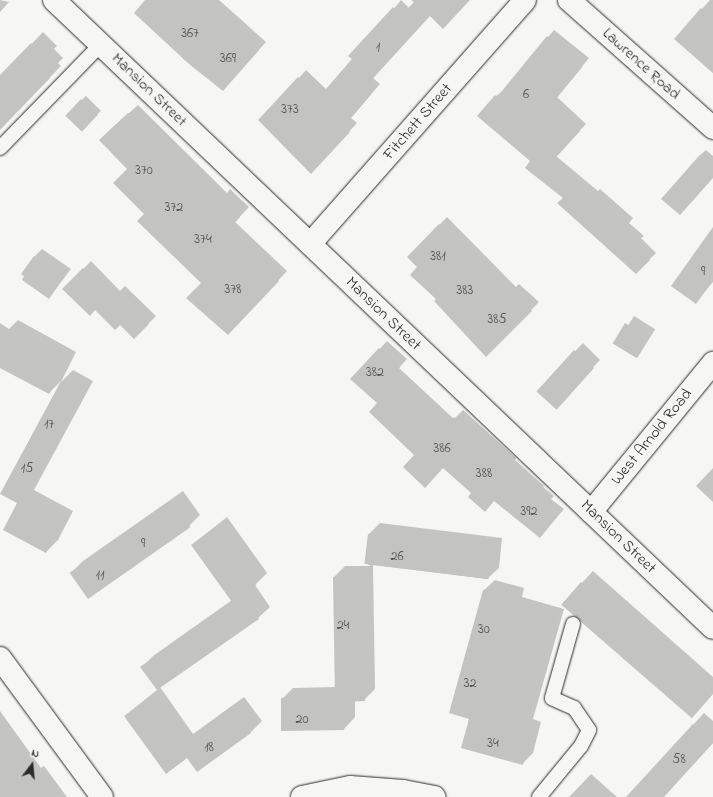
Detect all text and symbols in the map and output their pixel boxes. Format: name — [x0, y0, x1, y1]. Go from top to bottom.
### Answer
street label: Lawrence Road — [598, 24, 684, 104]
house number: 367 — [181, 26, 199, 42]
house number: 1 — [376, 40, 380, 56]
street label: Mansion Street — [107, 49, 191, 131]
house number: 369 — [220, 51, 236, 67]
street label: Fitchett Street — [379, 80, 457, 164]
house number: 6 — [523, 87, 529, 103]
house number: 373 — [281, 102, 299, 118]
house number: 370 — [135, 163, 153, 179]
house number: 372 — [165, 200, 183, 216]
house number: 374 — [194, 232, 212, 248]
house number: 381 — [430, 249, 446, 265]
house number: 9 — [701, 264, 705, 280]
street label: Mansion Street — [341, 273, 425, 355]
house number: 378 — [225, 282, 241, 298]
house number: 383 — [457, 283, 473, 299]
house number: 385 — [487, 312, 507, 328]
house number: 382 — [366, 365, 384, 381]
street label: West Arnold Road — [607, 385, 697, 489]
house number: 17 — [44, 417, 54, 433]
house number: 386 — [433, 441, 451, 457]
house number: 15 — [21, 461, 33, 477]
house number: 388 — [476, 466, 492, 482]
street label: Mansion Street — [576, 496, 660, 578]
house number: 392 — [521, 504, 537, 520]
house number: 9 — [141, 536, 145, 552]
house number: 26 — [390, 549, 404, 565]
house number: 11 — [96, 568, 104, 584]
house number: 24 — [337, 618, 349, 634]
house number: 30 — [478, 622, 490, 638]
house number: 32 — [464, 676, 476, 692]
house number: 20 — [295, 712, 309, 728]
house number: 34 — [487, 736, 499, 752]
house number: 18 — [204, 740, 214, 756]
north arrow — [12, 745, 52, 785]
text: N — [30, 745, 41, 762]
house number: 58 — [672, 752, 686, 768]

